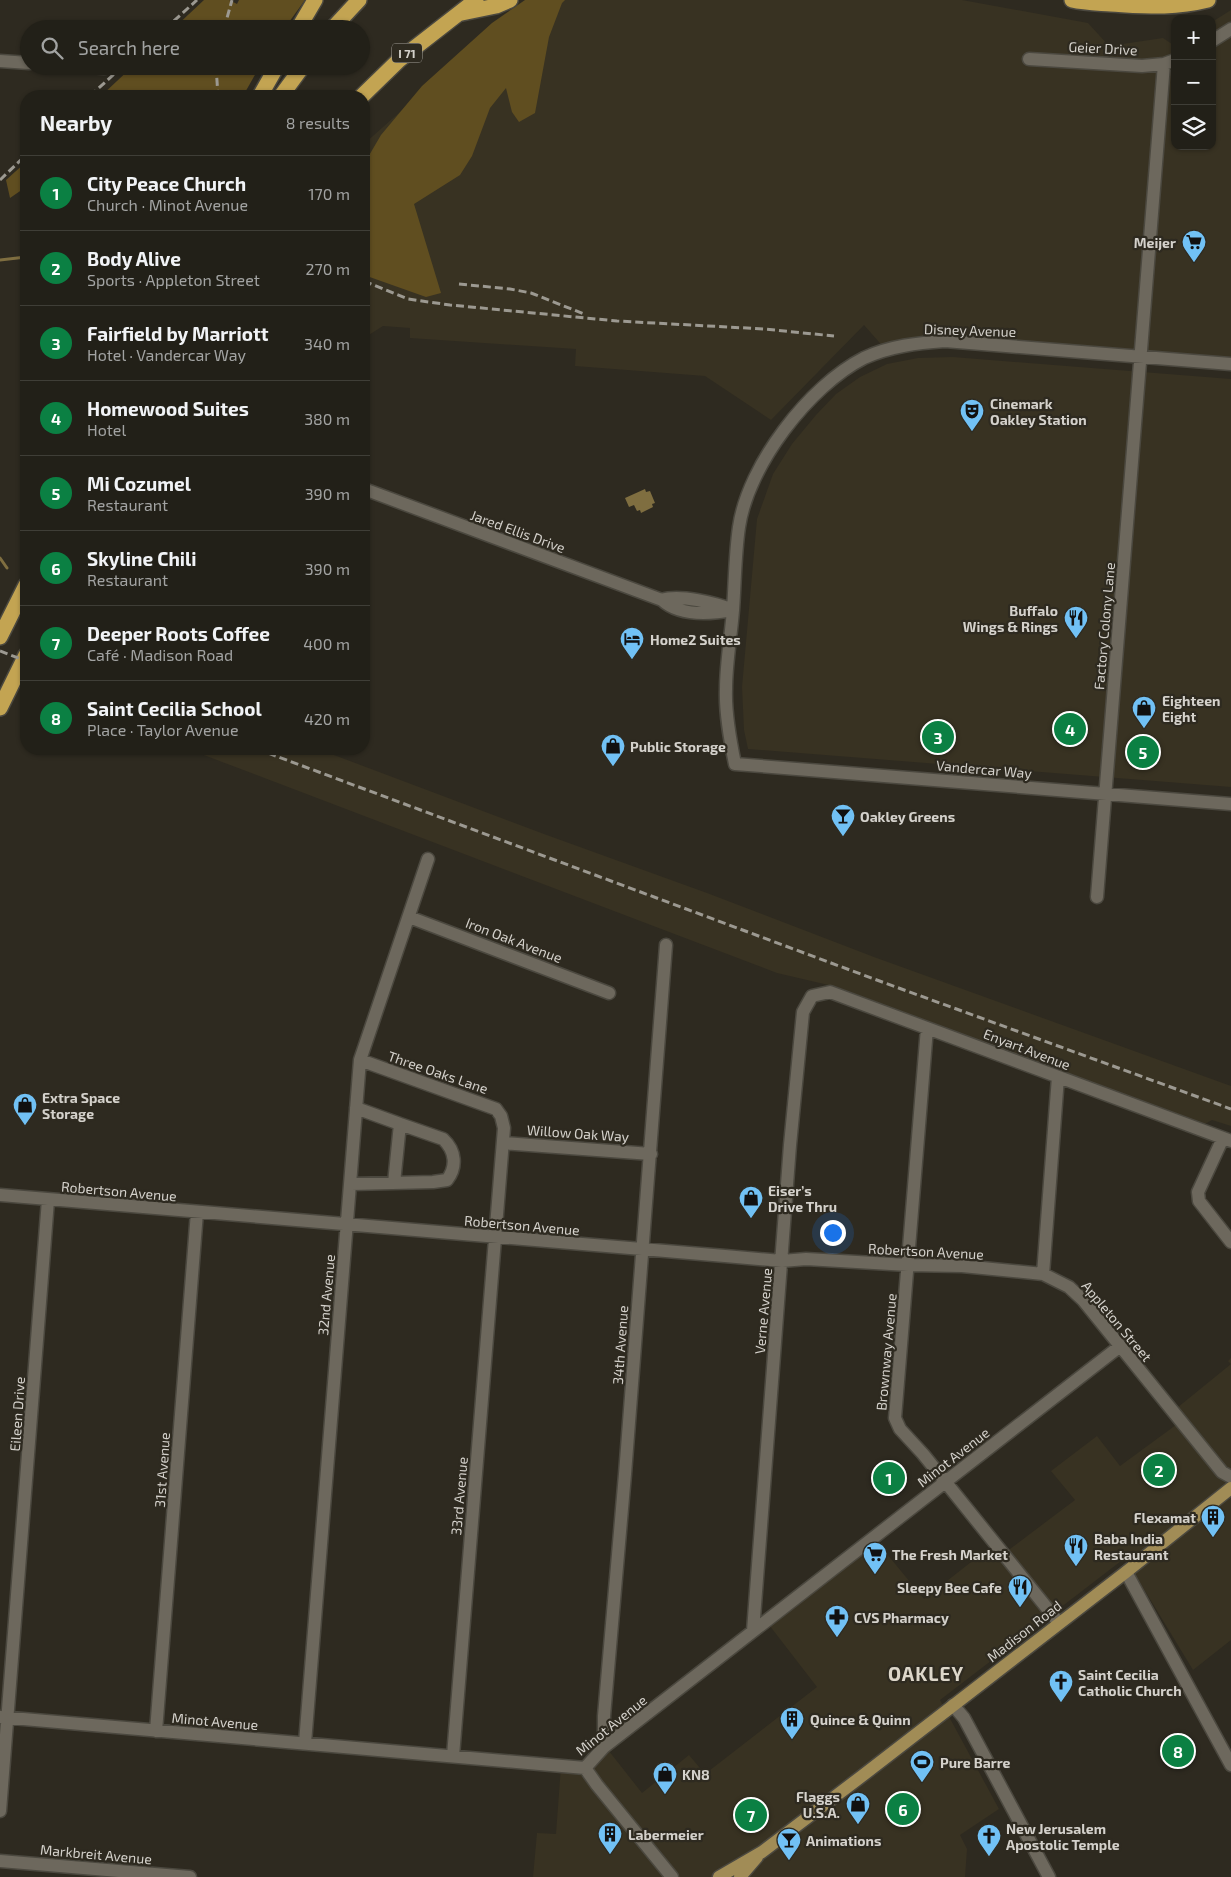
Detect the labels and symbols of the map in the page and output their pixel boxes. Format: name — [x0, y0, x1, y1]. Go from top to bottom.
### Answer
street label: Geier Drive — [1068, 38, 1138, 58]
road number: I 71 — [392, 44, 422, 62]
supermarket icon: Meijer — [1181, 229, 1207, 263]
place label: Meijer — [1134, 234, 1176, 251]
street label: Disney Avenue — [924, 320, 1016, 340]
place label: Cinemark Oakley Station — [990, 395, 1087, 428]
theatre icon: Cinemark Oakley Station — [959, 398, 985, 432]
street label: Jared Ellis Drive — [468, 506, 568, 556]
street label: Factory Colony Lane — [1090, 562, 1118, 690]
place label: Buffalo Wings & Rings — [963, 602, 1058, 635]
restaurant icon: Buffalo Wings & Rings — [1063, 605, 1089, 639]
hotel icon: Home2 Suites — [619, 626, 645, 660]
place label: Home2 Suites — [650, 631, 741, 648]
place label: Eighteen Eight — [1162, 692, 1220, 725]
shop icon: Eighteen Eight — [1131, 695, 1157, 729]
pin: 4 — [1054, 710, 1086, 748]
pin: 3 — [922, 718, 954, 756]
shop icon: Public Storage — [600, 733, 626, 767]
pin: 5 — [1127, 733, 1159, 771]
place label: Public Storage — [630, 738, 726, 755]
street label: Vandercar Way — [935, 756, 1033, 782]
bar icon: Oakley Greens — [830, 803, 856, 837]
place label: Oakley Greens — [860, 808, 955, 825]
street label: Iron Oak Avenue — [463, 914, 565, 966]
street label: Enyart Avenue — [981, 1025, 1073, 1073]
street label: Three Oaks Lane — [386, 1047, 490, 1097]
place label: Extra Space Storage — [42, 1089, 120, 1122]
shop icon: Extra Space Storage — [12, 1092, 38, 1126]
street label: Willow Oak Way — [526, 1121, 630, 1145]
street label: Robertson Avenue — [61, 1177, 177, 1205]
place label: Eiser’s Drive Thru — [768, 1182, 837, 1215]
shop icon: Eiser’s Drive Thru — [738, 1185, 764, 1219]
street label: Robertson Avenue — [464, 1211, 580, 1239]
your location — [820, 1220, 846, 1246]
street label: Robertson Avenue — [868, 1239, 984, 1263]
street label: 32nd Avenue — [314, 1254, 338, 1336]
street label: Verne Avenue — [751, 1267, 775, 1355]
street label: Appleton Street — [1078, 1277, 1156, 1365]
street label: Brownway Avenue — [872, 1293, 900, 1411]
street label: 34th Avenue — [609, 1305, 631, 1385]
street label: Eileen Drive — [6, 1376, 28, 1452]
street label: Minot Avenue — [914, 1424, 992, 1490]
street label: 31st Avenue — [151, 1432, 173, 1508]
pin: 2 — [1143, 1451, 1175, 1489]
street label: 33rd Avenue — [447, 1456, 471, 1536]
pin: 1 — [873, 1459, 905, 1497]
building icon: Flexamat — [1200, 1504, 1226, 1538]
place label: Flexamat — [1134, 1509, 1196, 1526]
place label: Baba India Restaurant — [1094, 1530, 1169, 1563]
restaurant icon: Baba India Restaurant — [1063, 1533, 1089, 1567]
supermarket icon: The Fresh Market — [862, 1541, 888, 1575]
place label: The Fresh Market — [892, 1546, 1008, 1563]
restaurant icon: Sleepy Bee Cafe — [1007, 1574, 1033, 1608]
place label: Sleepy Bee Cafe — [897, 1579, 1002, 1596]
street label: Madison Road — [983, 1597, 1065, 1665]
pharmacy icon: CVS Pharmacy — [824, 1604, 850, 1638]
place label: CVS Pharmacy — [854, 1609, 949, 1626]
district label: OAKLEY — [888, 1662, 964, 1685]
place label: Saint Cecilia Catholic Church — [1078, 1666, 1182, 1699]
church icon: Saint Cecilia Catholic Church — [1048, 1669, 1074, 1703]
street label: Minot Avenue — [572, 1691, 650, 1759]
building icon: Quince & Quinn — [779, 1706, 805, 1740]
street label: Minot Avenue — [171, 1709, 259, 1733]
place label: Quince & Quinn — [810, 1711, 911, 1729]
pin: 8 — [1162, 1732, 1194, 1770]
sports icon: Pure Barre — [909, 1749, 935, 1783]
place label: Pure Barre — [940, 1754, 1011, 1771]
shop icon: KN8 — [652, 1761, 678, 1795]
place label: KN8 — [682, 1766, 710, 1783]
place label: Flaggs U.S.A. — [796, 1788, 840, 1821]
pin: 6 — [887, 1790, 919, 1828]
shop icon: Flaggs U.S.A. — [845, 1791, 871, 1825]
pin: 7 — [735, 1796, 767, 1834]
place label: New Jerusalem Apostolic Temple — [1006, 1820, 1120, 1853]
building icon: Labermeier — [597, 1821, 623, 1855]
church icon: New Jerusalem Apostolic Temple — [976, 1823, 1002, 1857]
place label: Labermeier — [628, 1826, 704, 1843]
bar icon: Animations — [776, 1827, 802, 1861]
place label: Animations — [806, 1832, 881, 1849]
street label: Markbreit Avenue — [39, 1841, 153, 1867]

